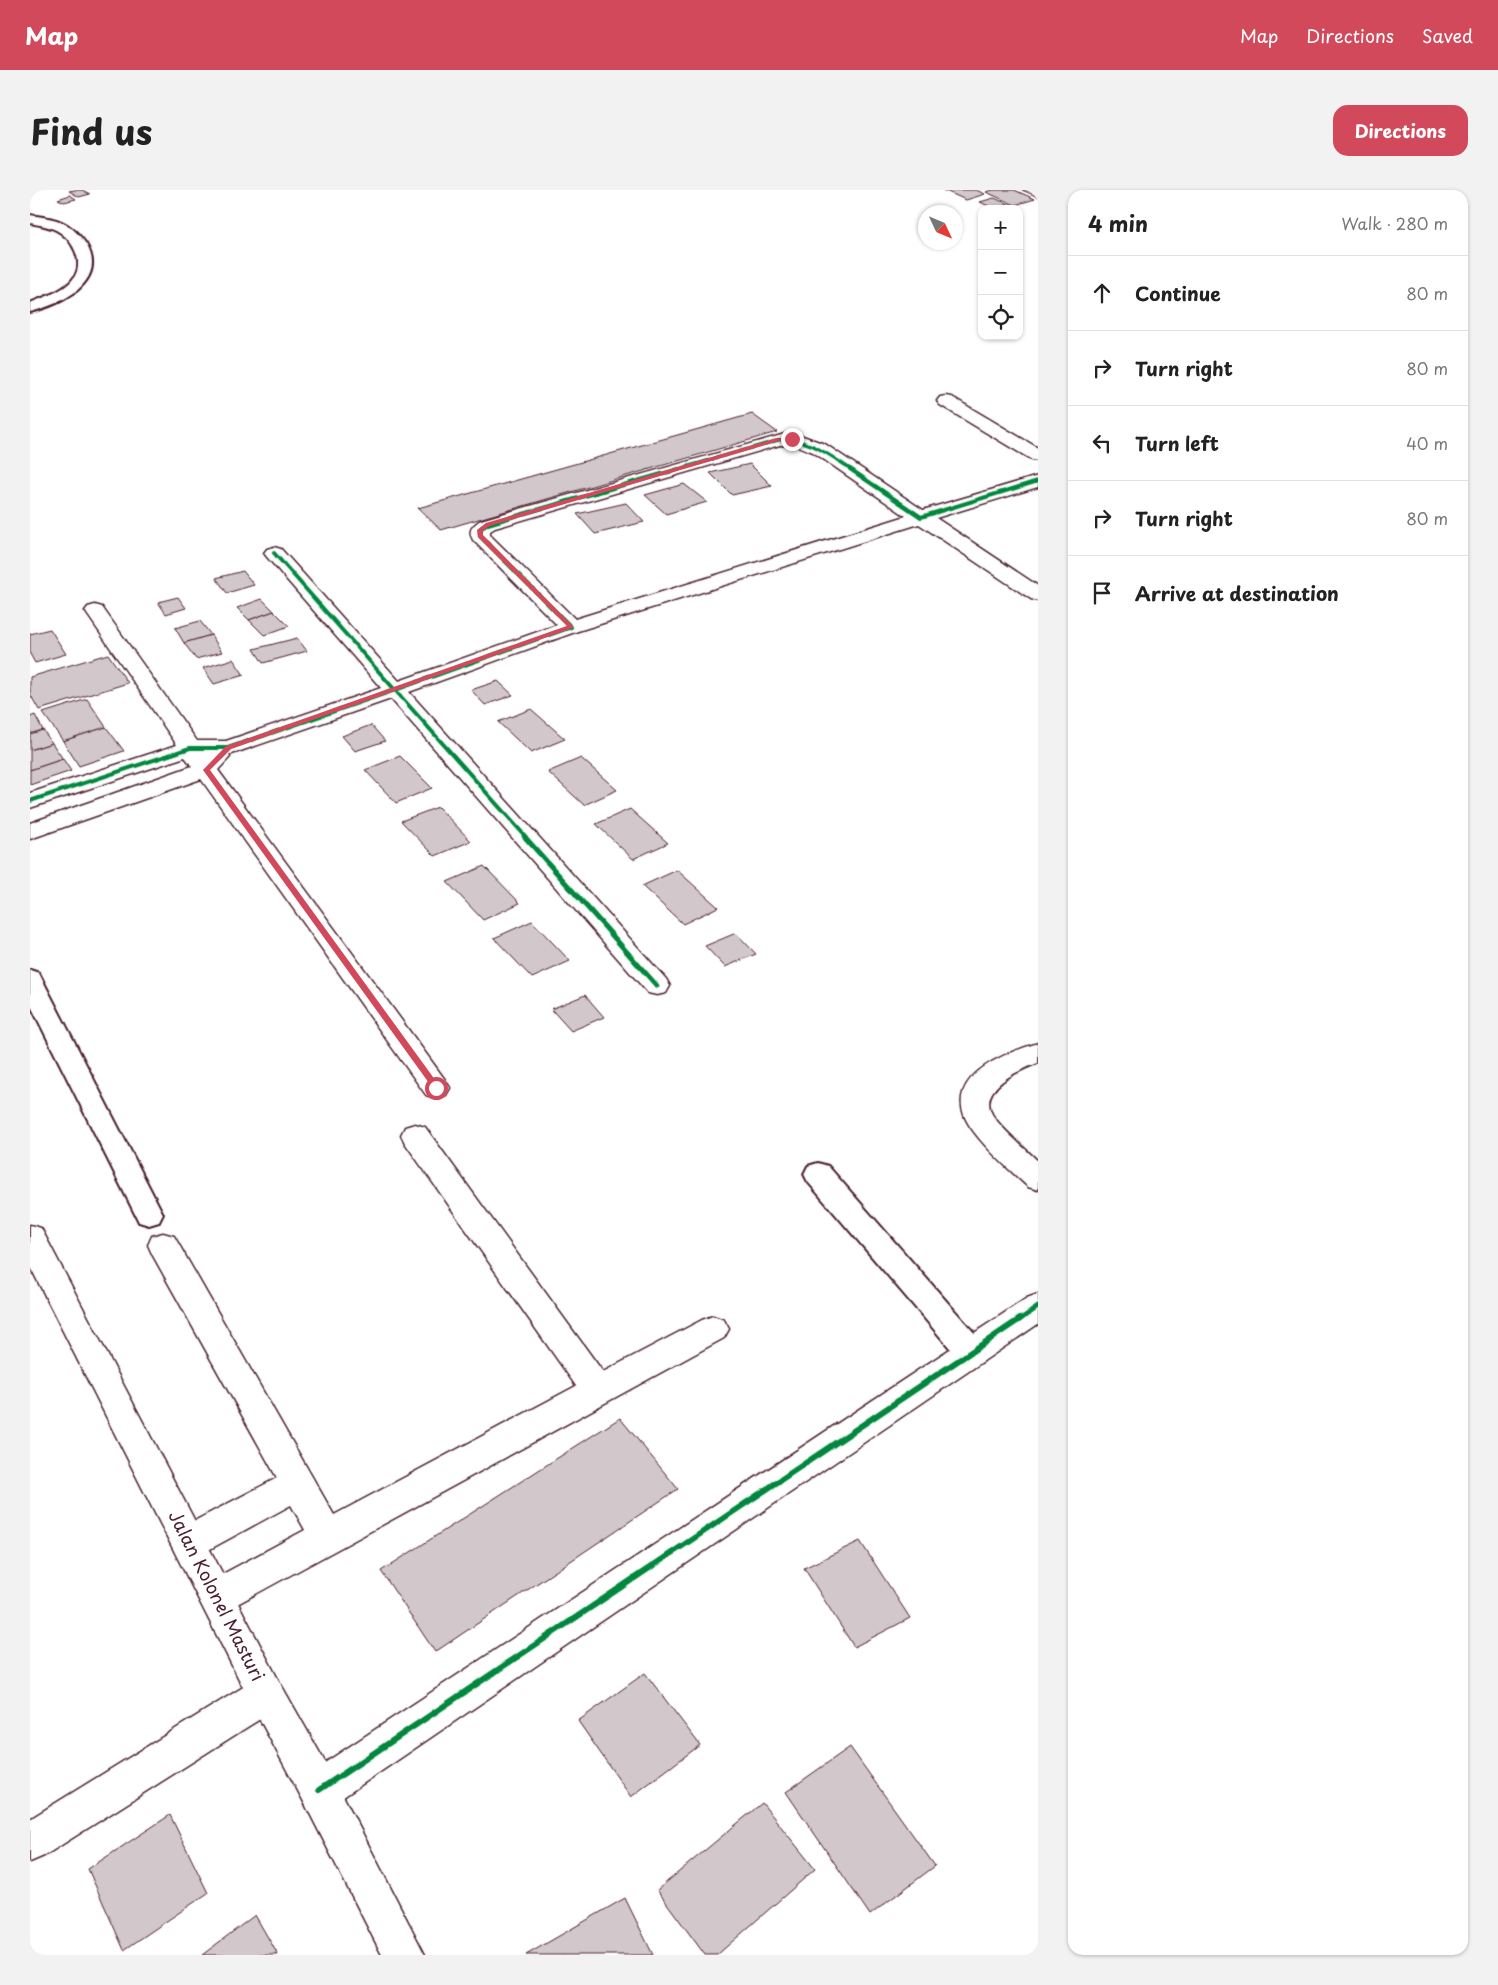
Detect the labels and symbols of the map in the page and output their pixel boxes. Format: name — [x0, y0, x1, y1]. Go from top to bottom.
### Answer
north arrow — [918, 205, 963, 250]
route end — [781, 428, 804, 451]
route start — [425, 1077, 448, 1100]
street label: Jalan Kolonel Masturi — [163, 1505, 272, 1685]

